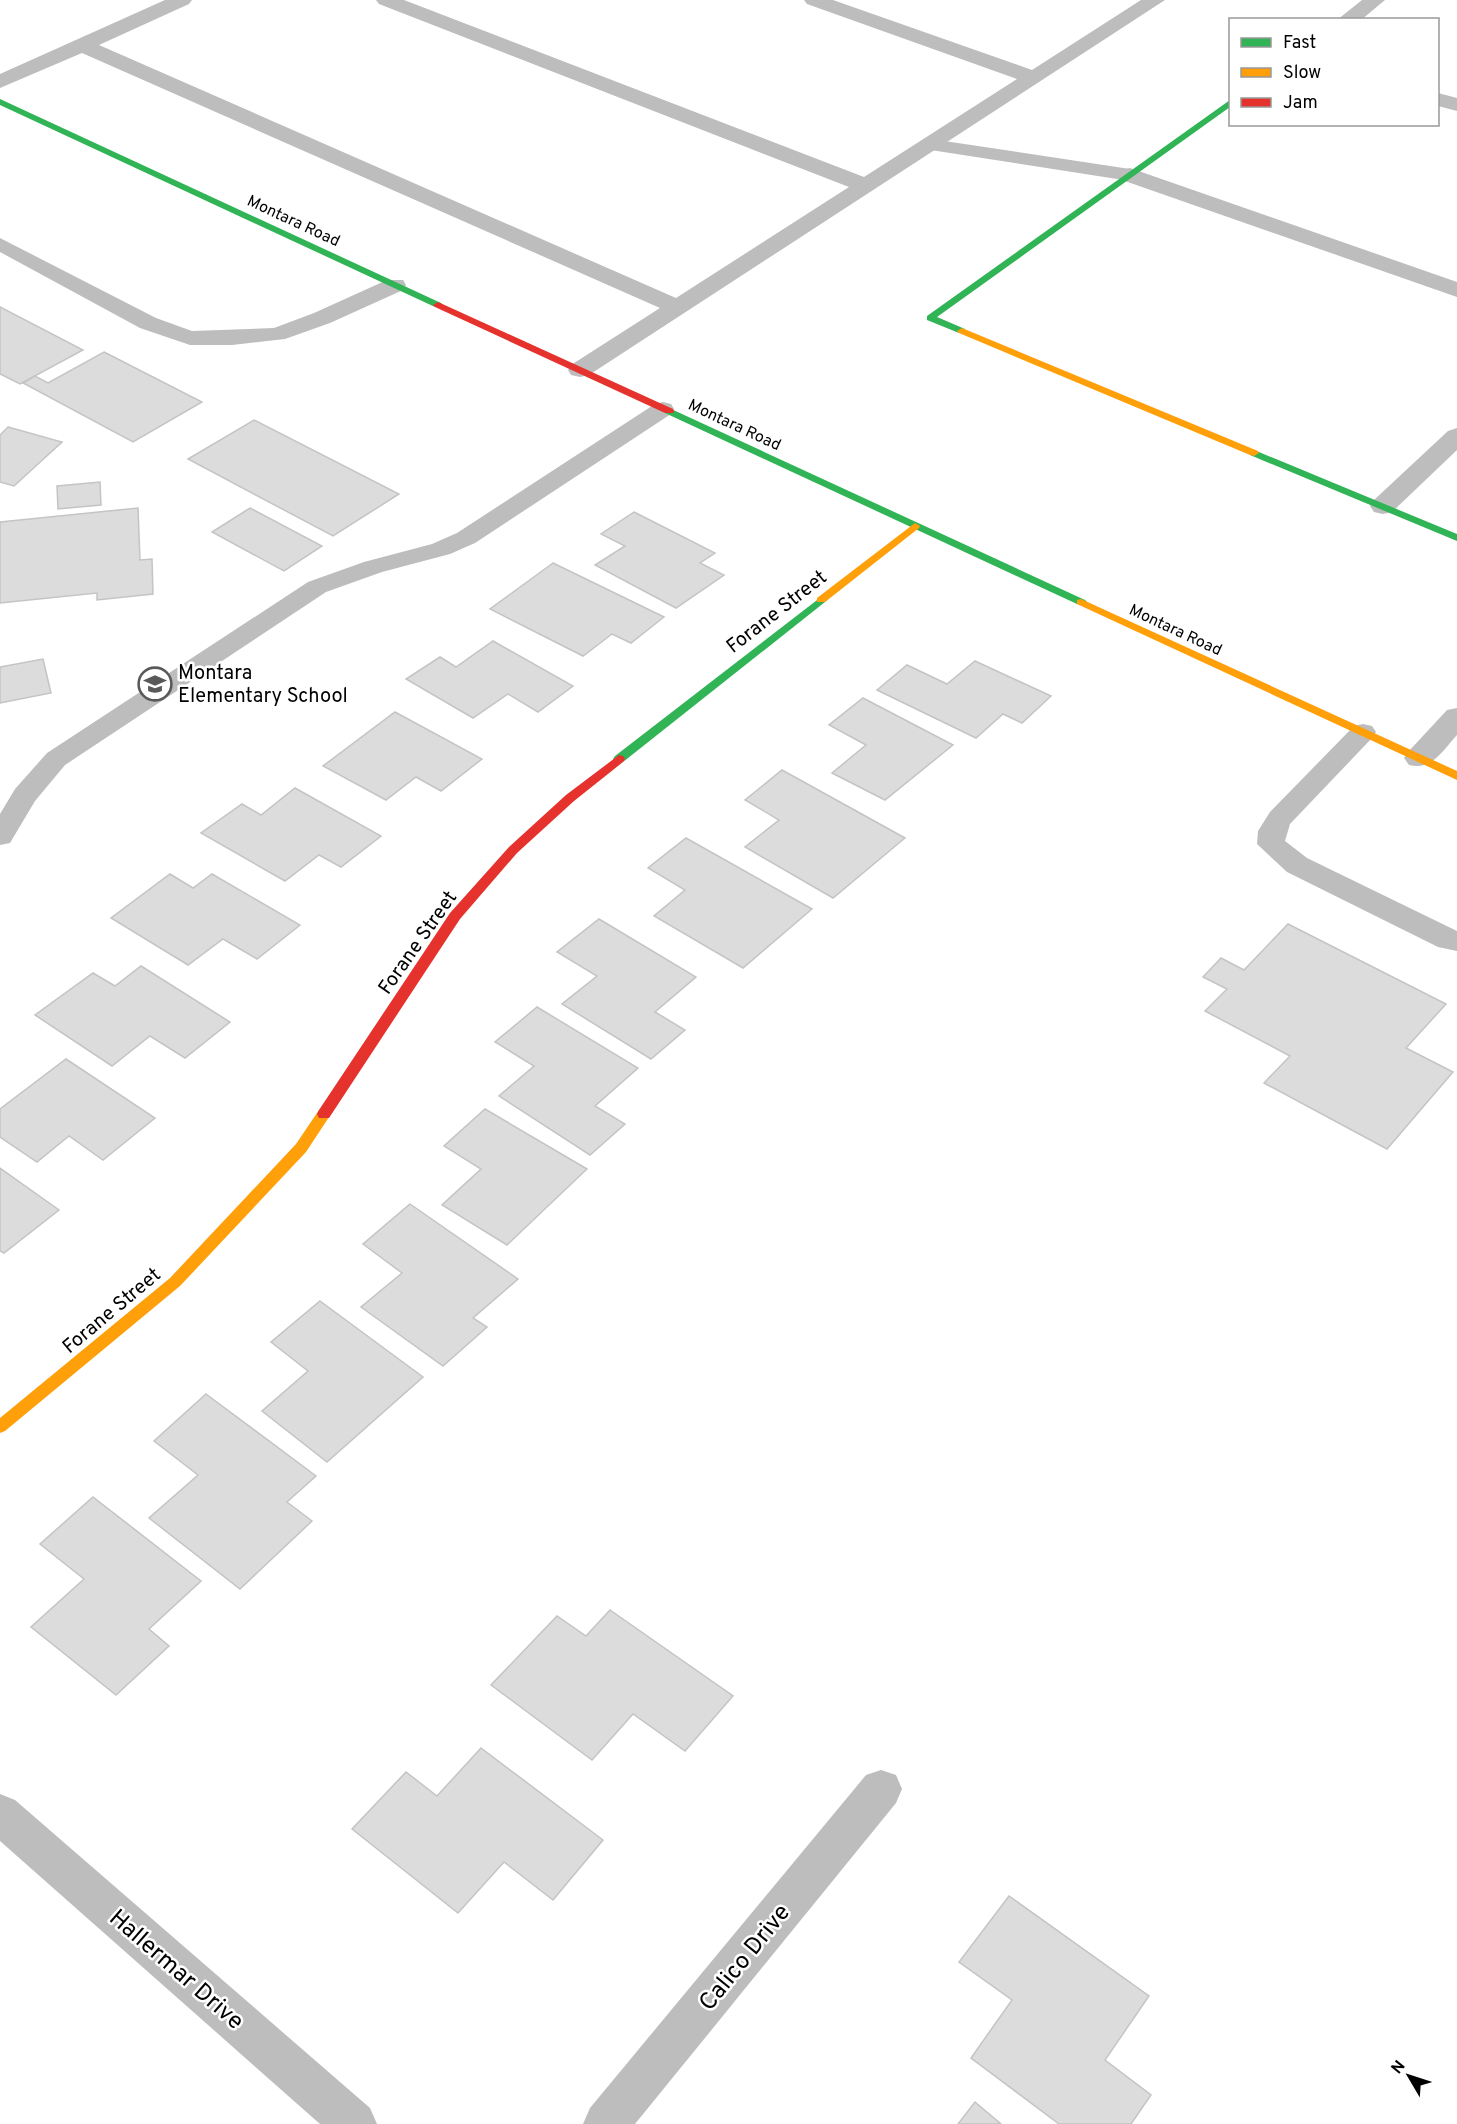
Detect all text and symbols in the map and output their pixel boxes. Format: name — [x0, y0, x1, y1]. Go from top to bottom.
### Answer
legend — [1229, 18, 1439, 126]
text: Fast — [1283, 32, 1316, 55]
text: Slow — [1283, 62, 1321, 85]
text: Jam — [1283, 92, 1318, 115]
street label: Montara Road — [244, 192, 343, 252]
street label: Montara Road — [685, 396, 784, 456]
street label: Forane Street — [722, 565, 833, 660]
street label: Montara Road — [1126, 601, 1225, 661]
place label: Montara Elementary School — [178, 661, 348, 710]
school or university icon: Montara Elementary School — [137, 666, 173, 702]
street label: Forane Street — [373, 886, 464, 1000]
street label: Forane Street — [58, 1263, 167, 1360]
street label: Calico Drive — [693, 1899, 798, 2018]
street label: Hallermar Drive — [102, 1904, 249, 2037]
north arrow — [1379, 2046, 1439, 2106]
text: N — [1388, 2057, 1410, 2079]

